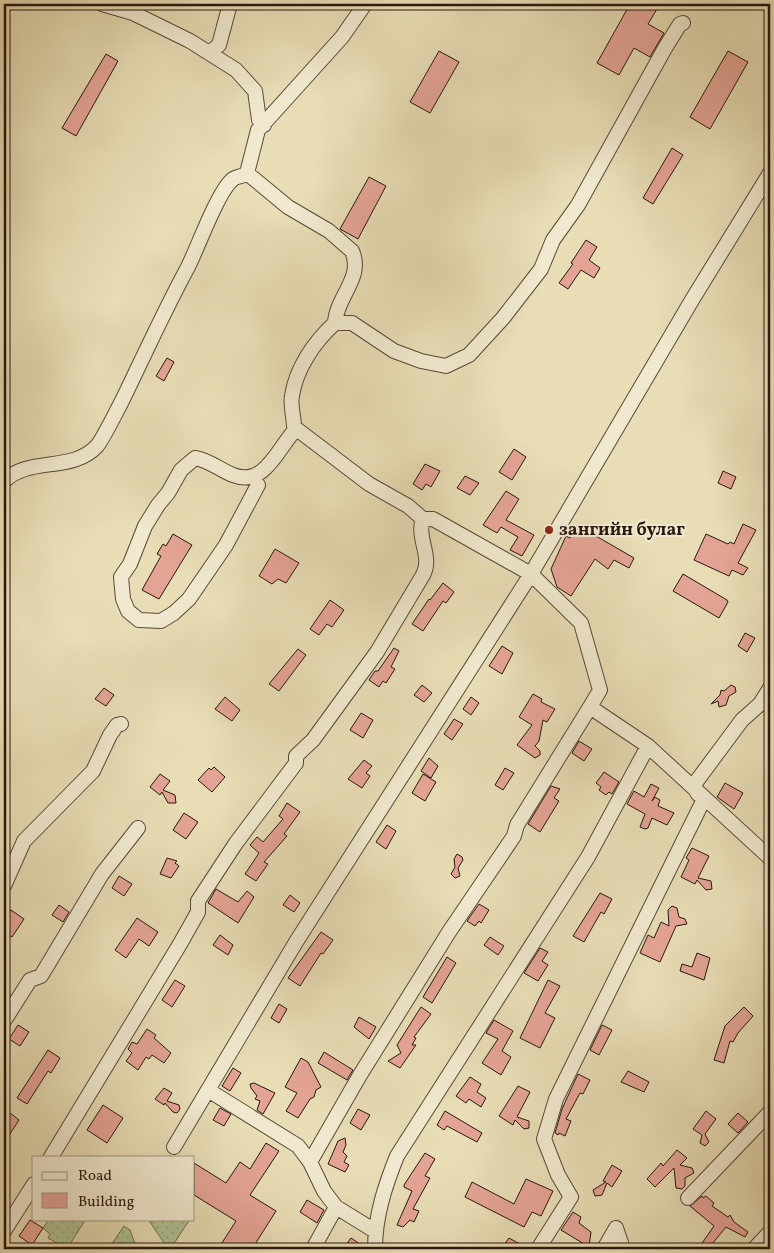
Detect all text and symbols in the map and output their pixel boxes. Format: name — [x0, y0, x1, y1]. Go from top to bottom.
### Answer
place label: зангийн булаг — [559, 518, 685, 543]
marker: зангийн булаг — [543, 524, 555, 536]
legend — [32, 1156, 195, 1220]
text: Road — [78, 1166, 112, 1187]
text: Building — [78, 1192, 135, 1213]

